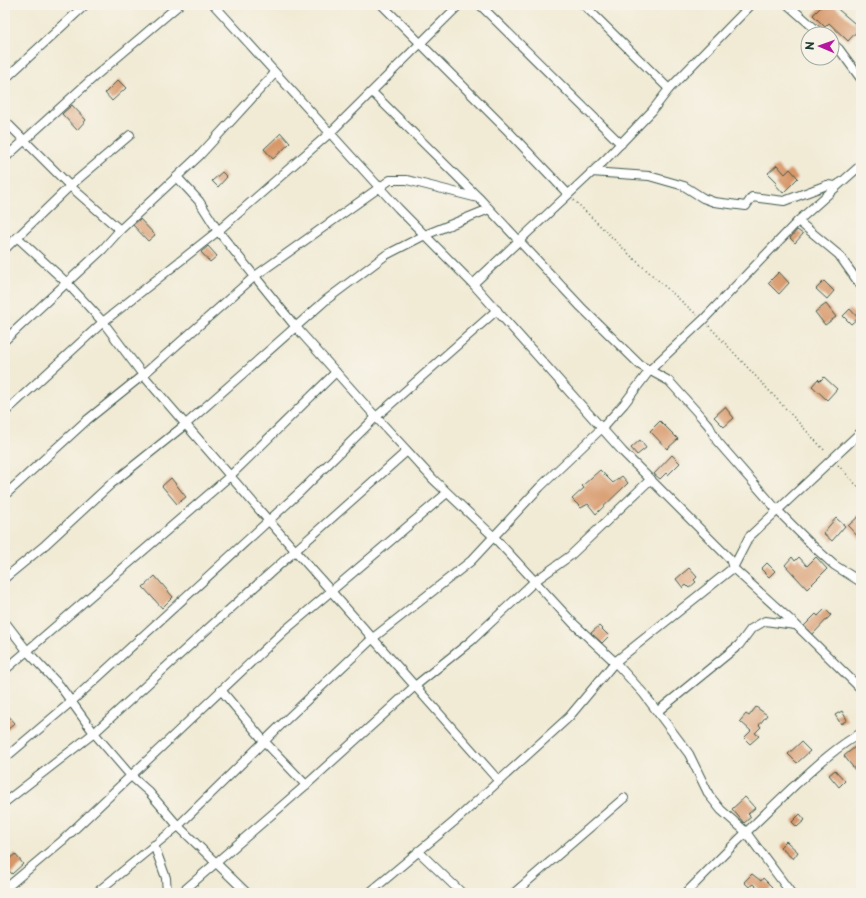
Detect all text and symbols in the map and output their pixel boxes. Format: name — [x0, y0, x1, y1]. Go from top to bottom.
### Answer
north arrow — [800, 26, 840, 66]
text: N — [801, 41, 818, 50]

